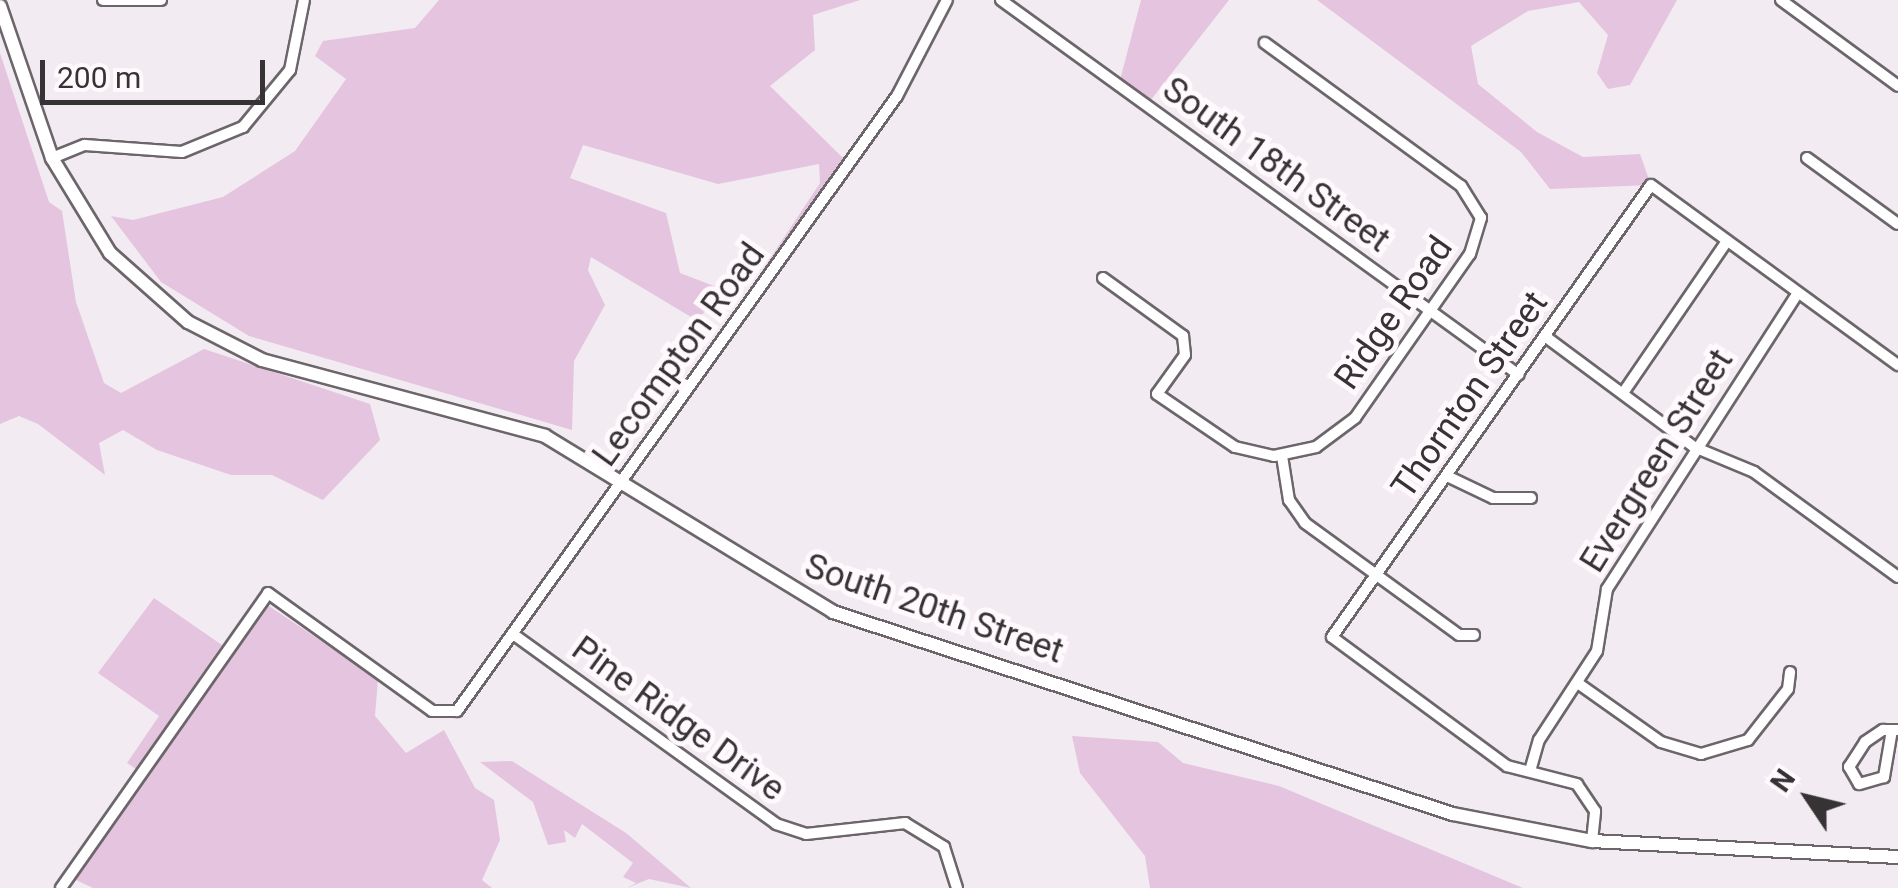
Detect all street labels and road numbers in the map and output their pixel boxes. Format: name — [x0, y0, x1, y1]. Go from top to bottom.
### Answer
street label: South 18th Street — [1154, 69, 1398, 261]
street label: Ridge Road — [1326, 228, 1462, 398]
street label: Lecompton Road — [584, 235, 774, 475]
street label: Thornton Street — [1383, 284, 1557, 506]
street label: Evergreen Street — [1572, 342, 1742, 580]
street label: South 20th Street — [799, 545, 1069, 673]
street label: Pine Ridge Drive — [564, 628, 792, 810]

